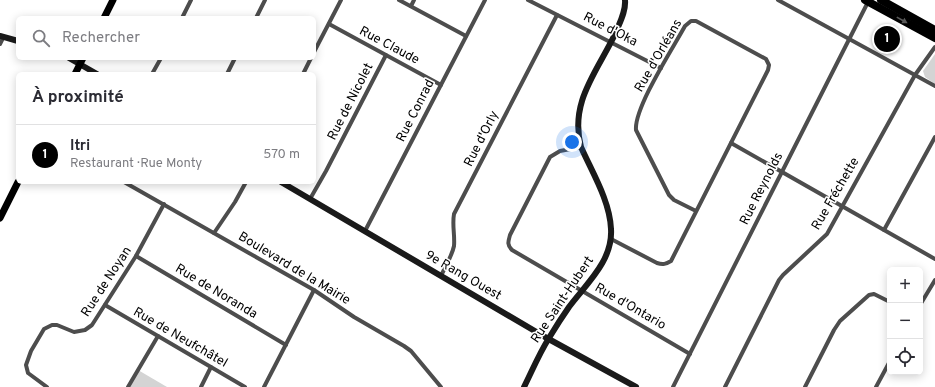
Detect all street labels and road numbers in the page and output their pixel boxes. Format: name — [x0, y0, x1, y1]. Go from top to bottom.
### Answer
street label: Rue d'Oka — [580, 10, 640, 50]
street label: Rue d'Orléans — [632, 17, 686, 95]
street label: Rue Claude — [356, 23, 422, 69]
street label: Rue de Nicolet — [325, 61, 377, 143]
street label: Rue Conrad — [393, 77, 439, 145]
street label: Rue d'Orly — [461, 108, 503, 170]
street label: Rue Reynolds — [737, 150, 787, 228]
street label: Rue Fréchette — [809, 155, 863, 233]
street label: Boulevard de la Mairie — [235, 229, 353, 309]
street label: Rue de Noyan — [78, 244, 136, 320]
street label: 9e Rang Ouest — [422, 248, 504, 304]
street label: Rue Saint-Hubert — [528, 253, 598, 347]
street label: Rue de Noranda — [172, 261, 260, 323]
street label: Rue d'Ontario — [591, 280, 669, 334]
street label: Rue de Neufchâtel — [130, 304, 230, 372]

